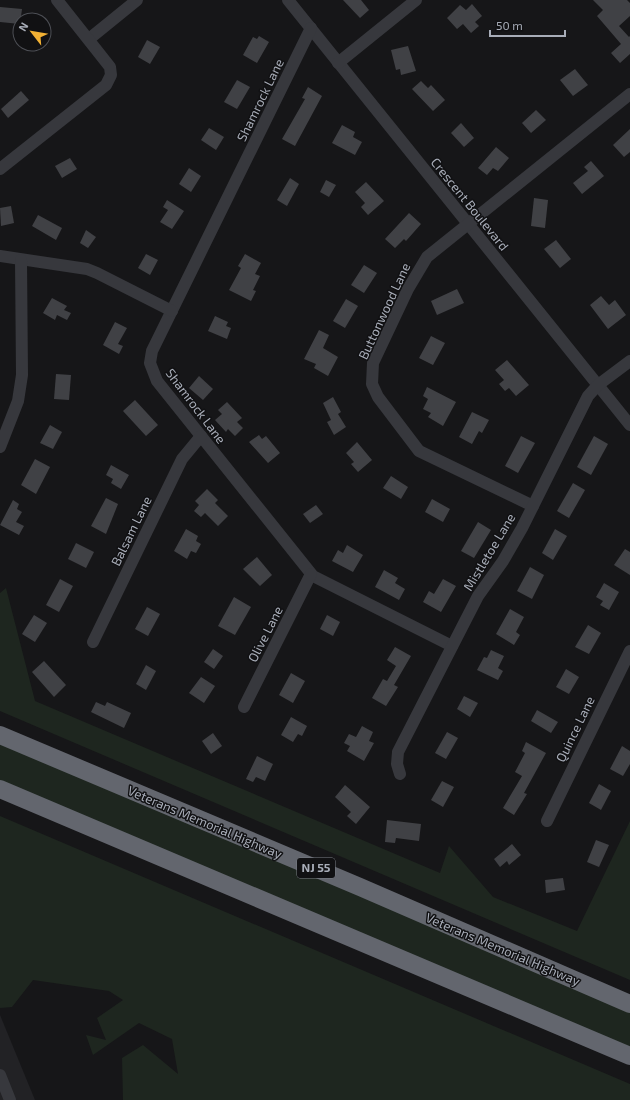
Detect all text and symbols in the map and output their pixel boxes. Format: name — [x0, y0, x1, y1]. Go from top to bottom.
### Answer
north arrow — [12, 12, 52, 52]
scale bar — [490, 12, 565, 38]
text: 50 m — [496, 18, 523, 32]
text: N — [15, 20, 31, 33]
street label: Shamrock Lane — [233, 56, 287, 144]
street label: Crescent Boulevard — [428, 154, 512, 254]
street label: Buttonwood Lane — [355, 260, 413, 362]
street label: Shamrock Lane — [163, 365, 229, 447]
street label: Balsam Lane — [107, 494, 155, 568]
street label: Mistletoe Lane — [460, 510, 518, 594]
street label: Olive Lane — [244, 603, 286, 665]
street label: Quince Lane — [552, 693, 598, 765]
street label: Veterans Memorial Highway — [125, 782, 285, 862]
road number: NJ 55 — [297, 858, 335, 878]
street label: Veterans Memorial Highway — [423, 909, 583, 989]

